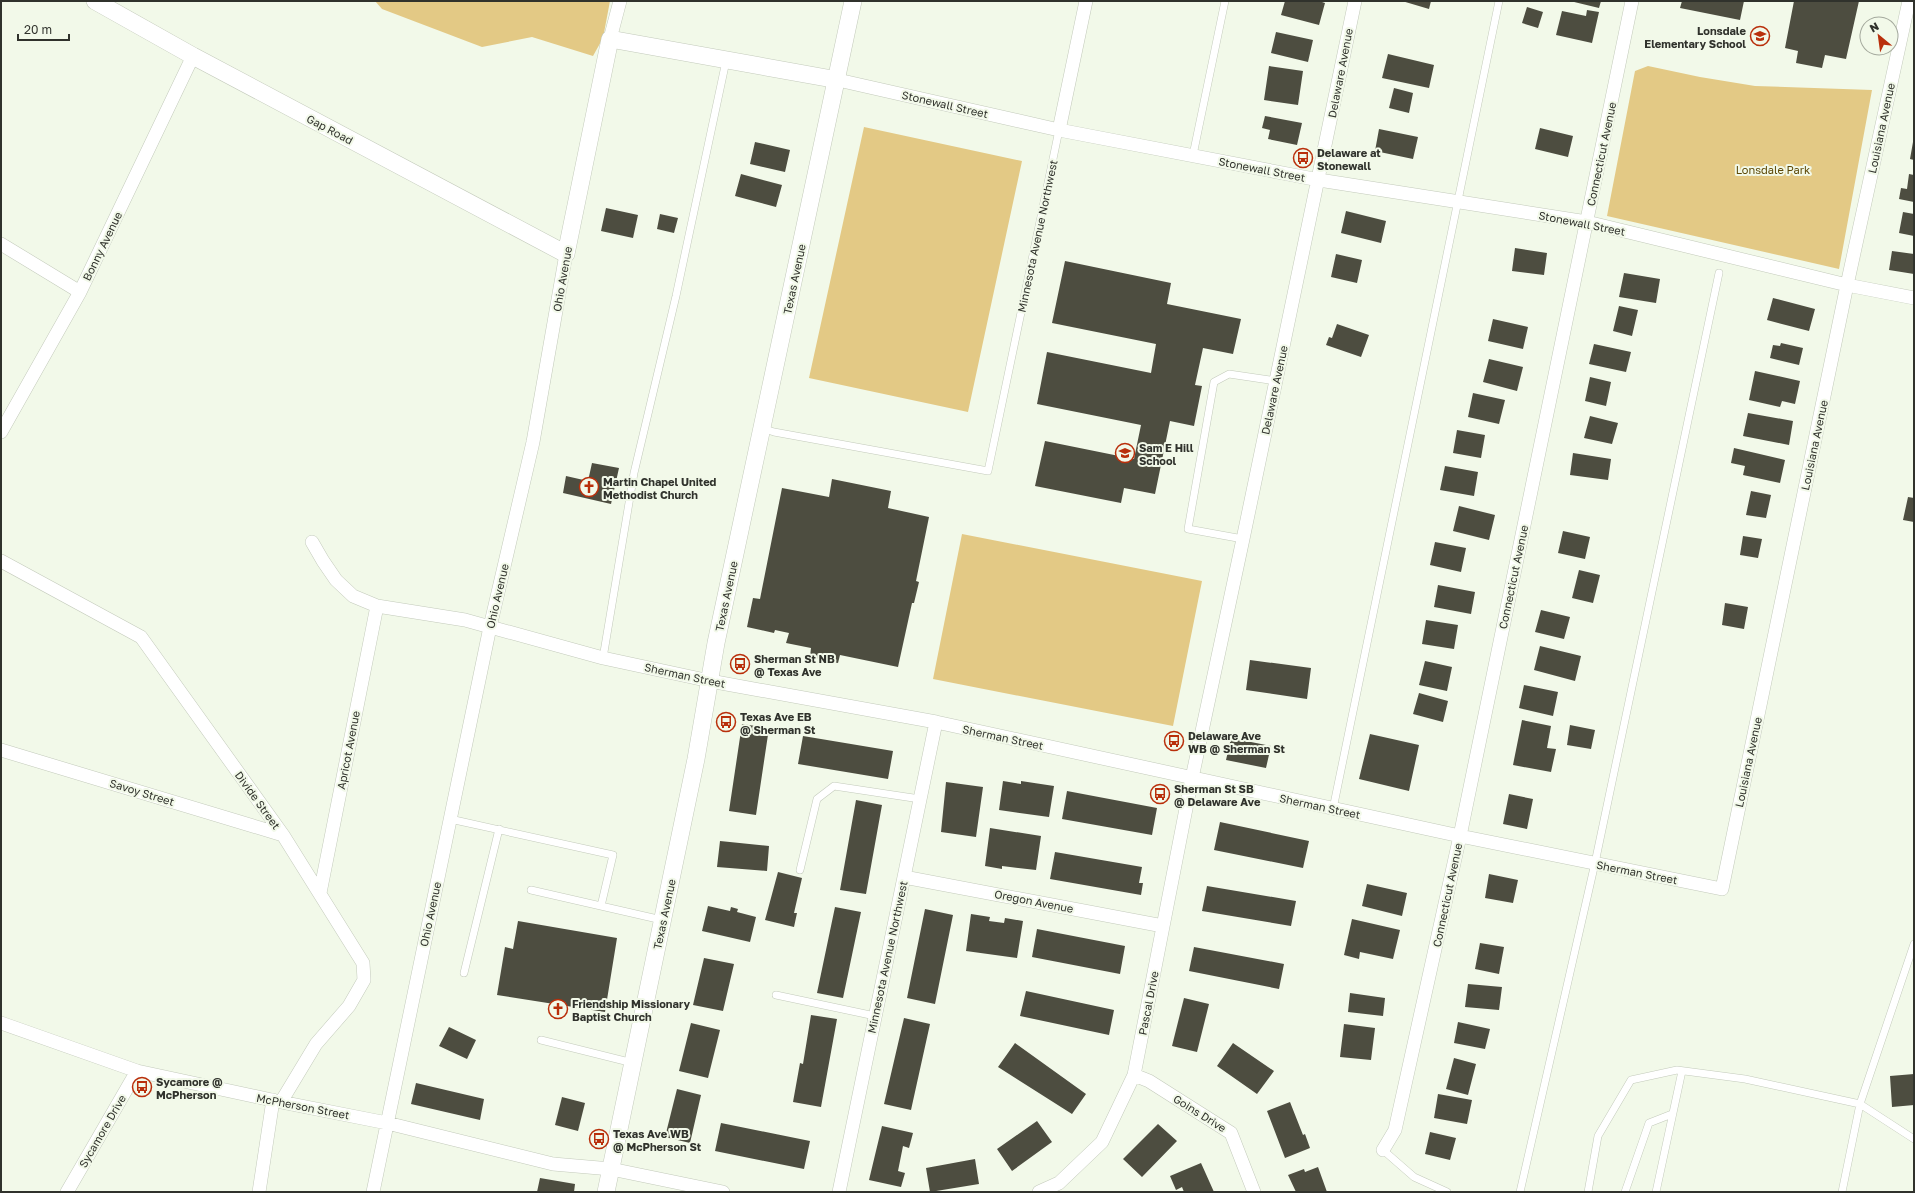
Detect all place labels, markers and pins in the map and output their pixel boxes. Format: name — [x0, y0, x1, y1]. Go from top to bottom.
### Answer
place label: Lonsdale Elementary School — [1644, 24, 1746, 50]
school or university icon: Lonsdale Elementary School — [1749, 25, 1771, 47]
place label: Delaware at Stonewall — [1317, 146, 1381, 172]
bus stop icon: Delaware at Stonewall — [1292, 147, 1314, 169]
place label: Sam E Hill School — [1139, 441, 1194, 467]
school or university icon: Sam E Hill School — [1114, 442, 1136, 464]
place label: Martin Chapel United Methodist Church — [603, 475, 717, 501]
church icon: Martin Chapel United Methodist Church — [578, 476, 600, 498]
place label: Sherman St NB @ Texas Ave — [754, 652, 835, 678]
bus stop icon: Sherman St NB @ Texas Ave — [729, 653, 751, 675]
place label: Texas Ave EB @ Sherman St — [740, 710, 816, 736]
bus stop icon: Texas Ave EB @ Sherman St — [715, 711, 737, 733]
place label: Delaware Ave WB @ Sherman St — [1188, 729, 1285, 755]
bus stop icon: Delaware Ave WB @ Sherman St — [1163, 730, 1185, 752]
place label: Sherman St SB @ Delaware Ave — [1174, 782, 1261, 808]
bus stop icon: Sherman St SB @ Delaware Ave — [1149, 783, 1171, 805]
place label: Friendship Missionary Baptist Church — [572, 997, 690, 1023]
church icon: Friendship Missionary Baptist Church — [547, 998, 569, 1020]
place label: Sycamore @ McPherson — [156, 1075, 223, 1101]
bus stop icon: Sycamore @ McPherson — [131, 1076, 153, 1098]
place label: Texas Ave WB @ McPherson St — [613, 1127, 702, 1153]
bus stop icon: Texas Ave WB @ McPherson St — [588, 1128, 610, 1150]

